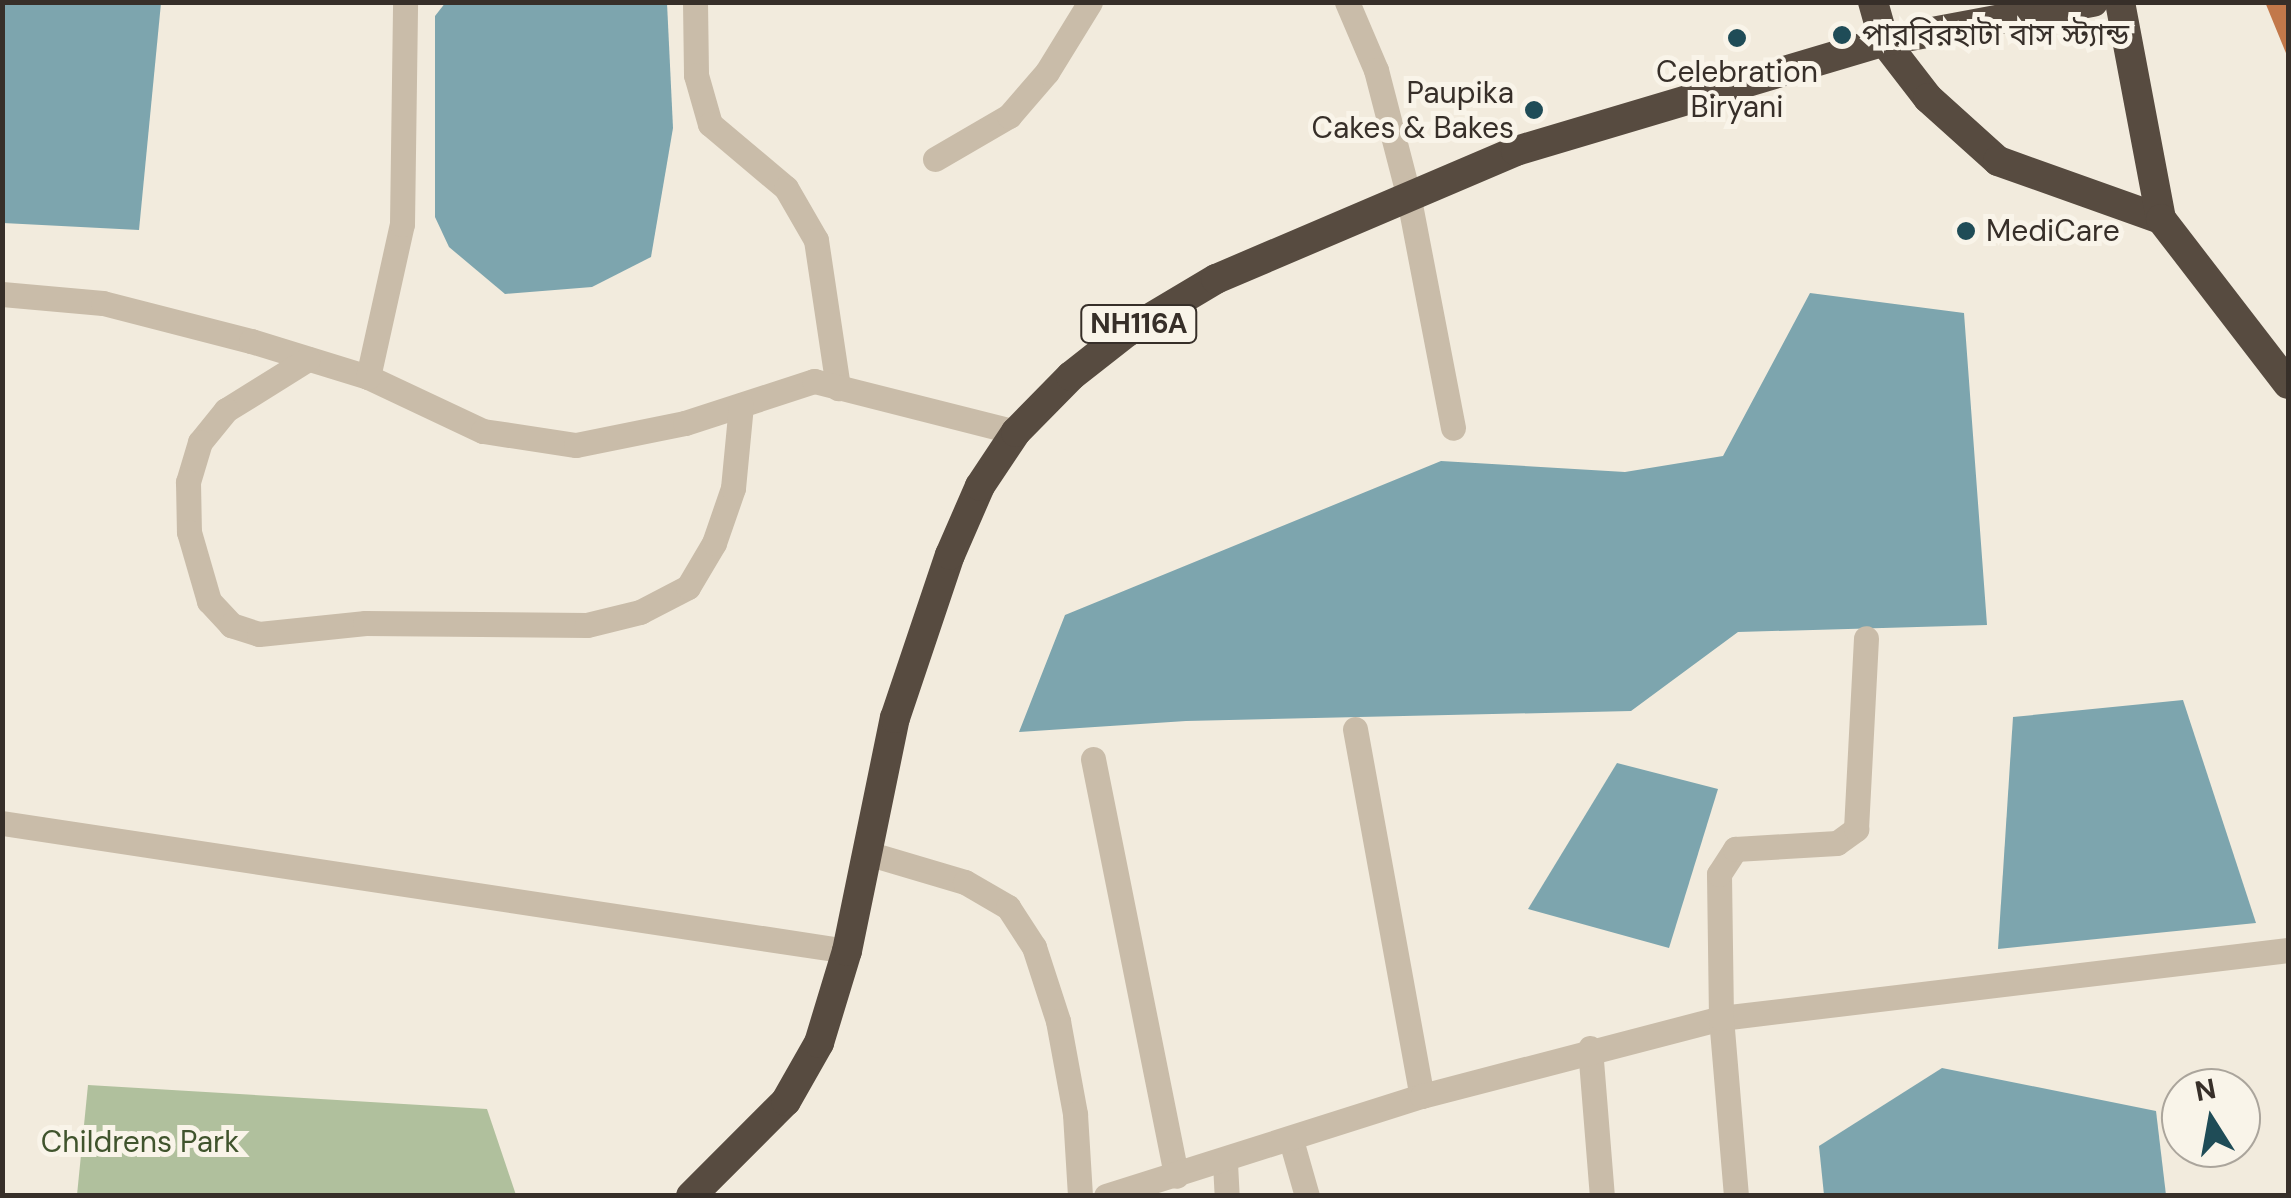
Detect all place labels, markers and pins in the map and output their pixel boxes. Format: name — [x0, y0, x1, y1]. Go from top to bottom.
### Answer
place label: পারবিরহাটা বাস স্ট্যান্ড — [1862, 17, 2129, 53]
marker: পারবিরহাটা বাস স্ট্যান্ড — [1831, 24, 1853, 46]
marker: Celebration Biryani — [1726, 27, 1748, 49]
place label: Celebration Biryani — [1656, 54, 1818, 124]
place label: Paupika Cakes & Bakes — [1312, 75, 1514, 146]
marker: Paupika Cakes & Bakes — [1523, 99, 1545, 121]
place label: MediCare — [1986, 213, 2120, 249]
marker: MediCare — [1955, 220, 1977, 242]

